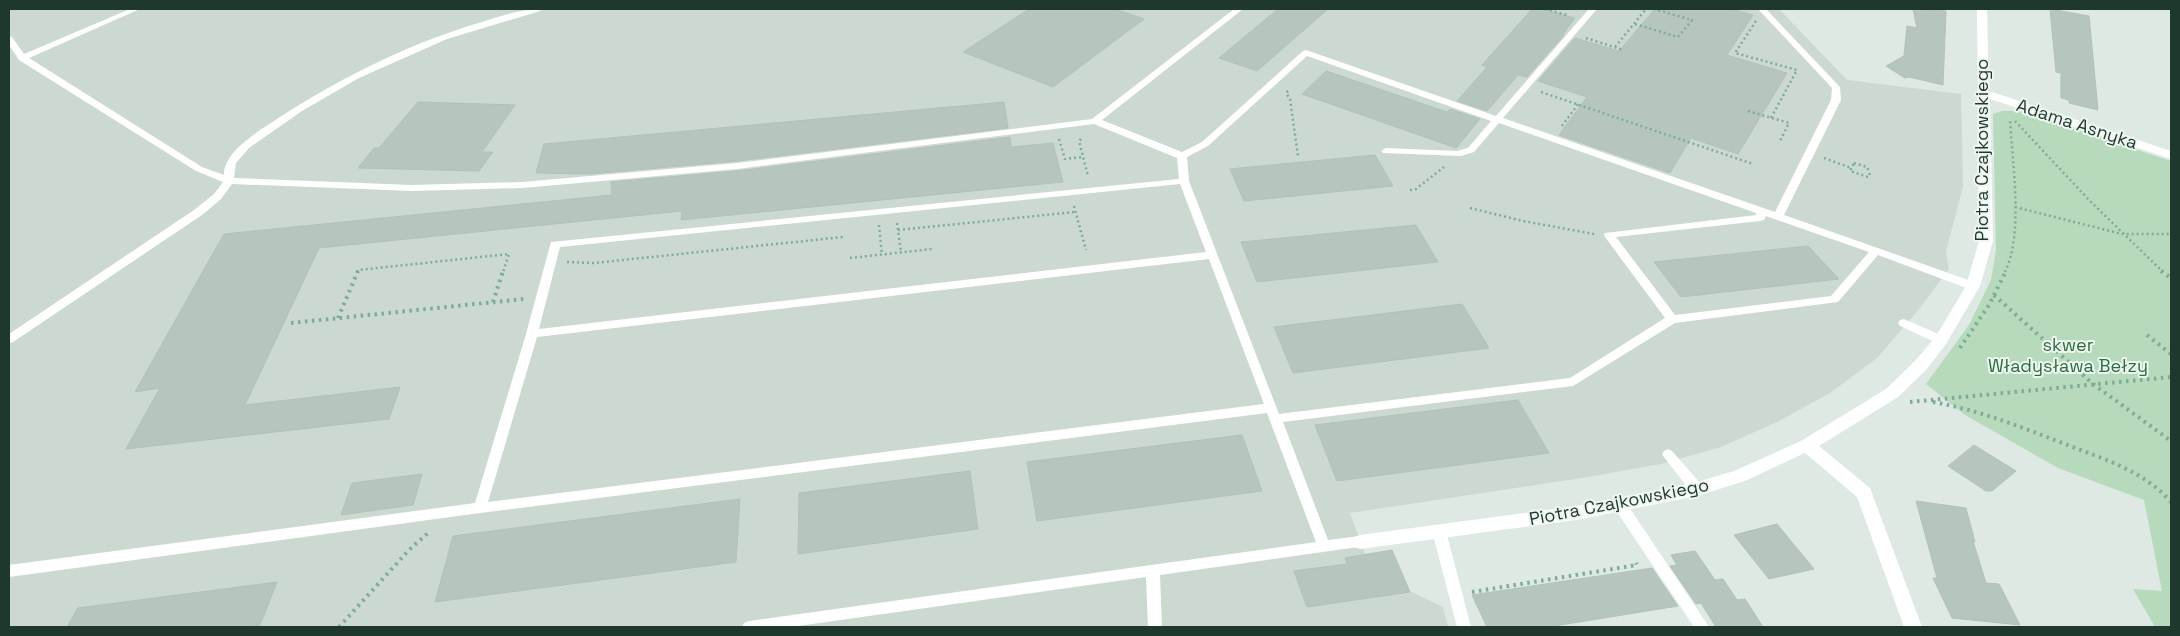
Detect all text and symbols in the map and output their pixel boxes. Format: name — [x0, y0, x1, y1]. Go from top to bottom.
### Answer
street label: Piotra Czajkowskiego — [1970, 59, 1993, 241]
street label: Adama Asnyka — [2014, 93, 2141, 154]
park label: skwer Władysława Bełzy — [1988, 333, 2148, 377]
street label: Piotra Czajkowskiego — [1527, 473, 1711, 530]

